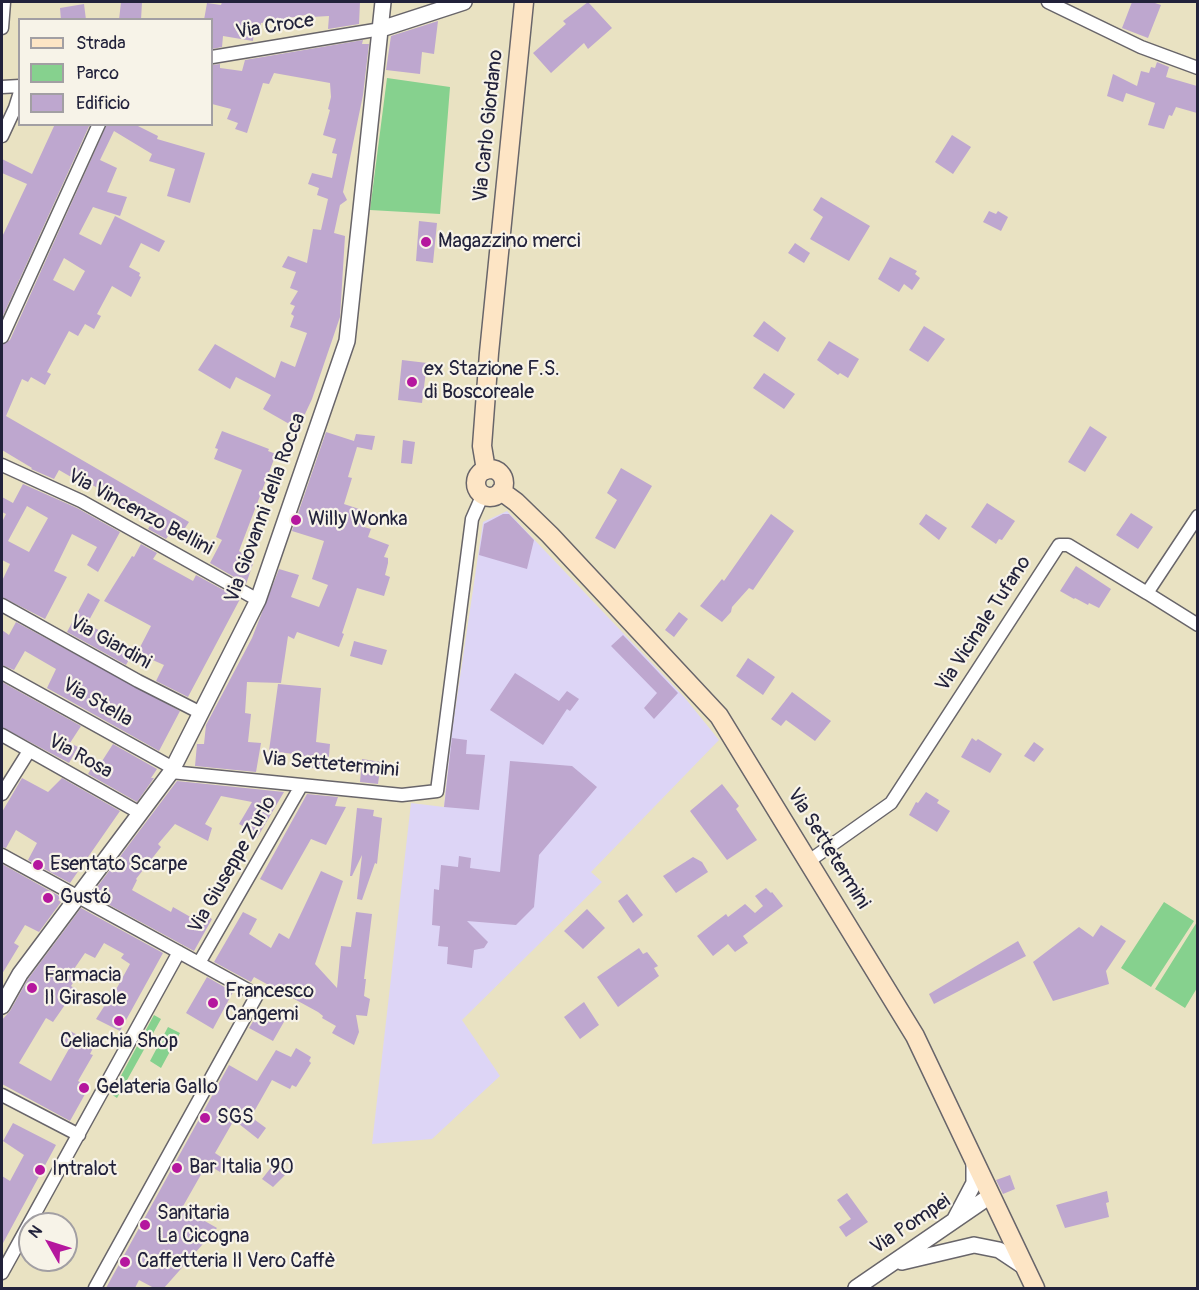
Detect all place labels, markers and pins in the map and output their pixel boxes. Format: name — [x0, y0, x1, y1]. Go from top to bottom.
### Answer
place label: Magazzino merci — [438, 230, 581, 254]
marker: Magazzino merci — [419, 235, 433, 249]
place label: ex Stazione F.S. di Boscoreale — [424, 358, 560, 405]
marker: ex Stazione F.S. di Boscoreale — [405, 375, 419, 389]
place label: Willy Wonka — [308, 508, 408, 532]
marker: Willy Wonka — [289, 513, 303, 527]
place label: Esentato Scarpe — [50, 853, 187, 877]
marker: Esentato Scarpe — [31, 858, 45, 872]
place label: Gustó — [60, 886, 111, 910]
marker: Gustó — [41, 891, 55, 905]
place label: Farmacia Il Girasole — [44, 964, 126, 1011]
place label: Francesco Cangemi — [225, 980, 314, 1027]
marker: Farmacia Il Girasole — [25, 981, 39, 995]
marker: Francesco Cangemi — [206, 996, 220, 1010]
marker: Celiachia Shop — [112, 1014, 126, 1028]
place label: Celiachia Shop — [60, 1030, 178, 1054]
place label: Gelateria Gallo — [96, 1076, 218, 1100]
marker: Gelateria Gallo — [77, 1081, 91, 1095]
place label: SGS — [217, 1106, 254, 1130]
marker: SGS — [198, 1111, 212, 1125]
place label: Bar Italia '90 — [189, 1156, 294, 1180]
place label: Intralot — [52, 1158, 117, 1182]
marker: Bar Italia '90 — [170, 1161, 184, 1175]
marker: Intralot — [33, 1163, 47, 1177]
place label: Sanitaria La Cicogna — [157, 1202, 249, 1249]
marker: Sanitaria La Cicogna — [138, 1218, 152, 1232]
place label: Caffetteria Il Vero Caffè — [137, 1250, 336, 1274]
marker: Caffetteria Il Vero Caffè — [118, 1255, 132, 1269]

